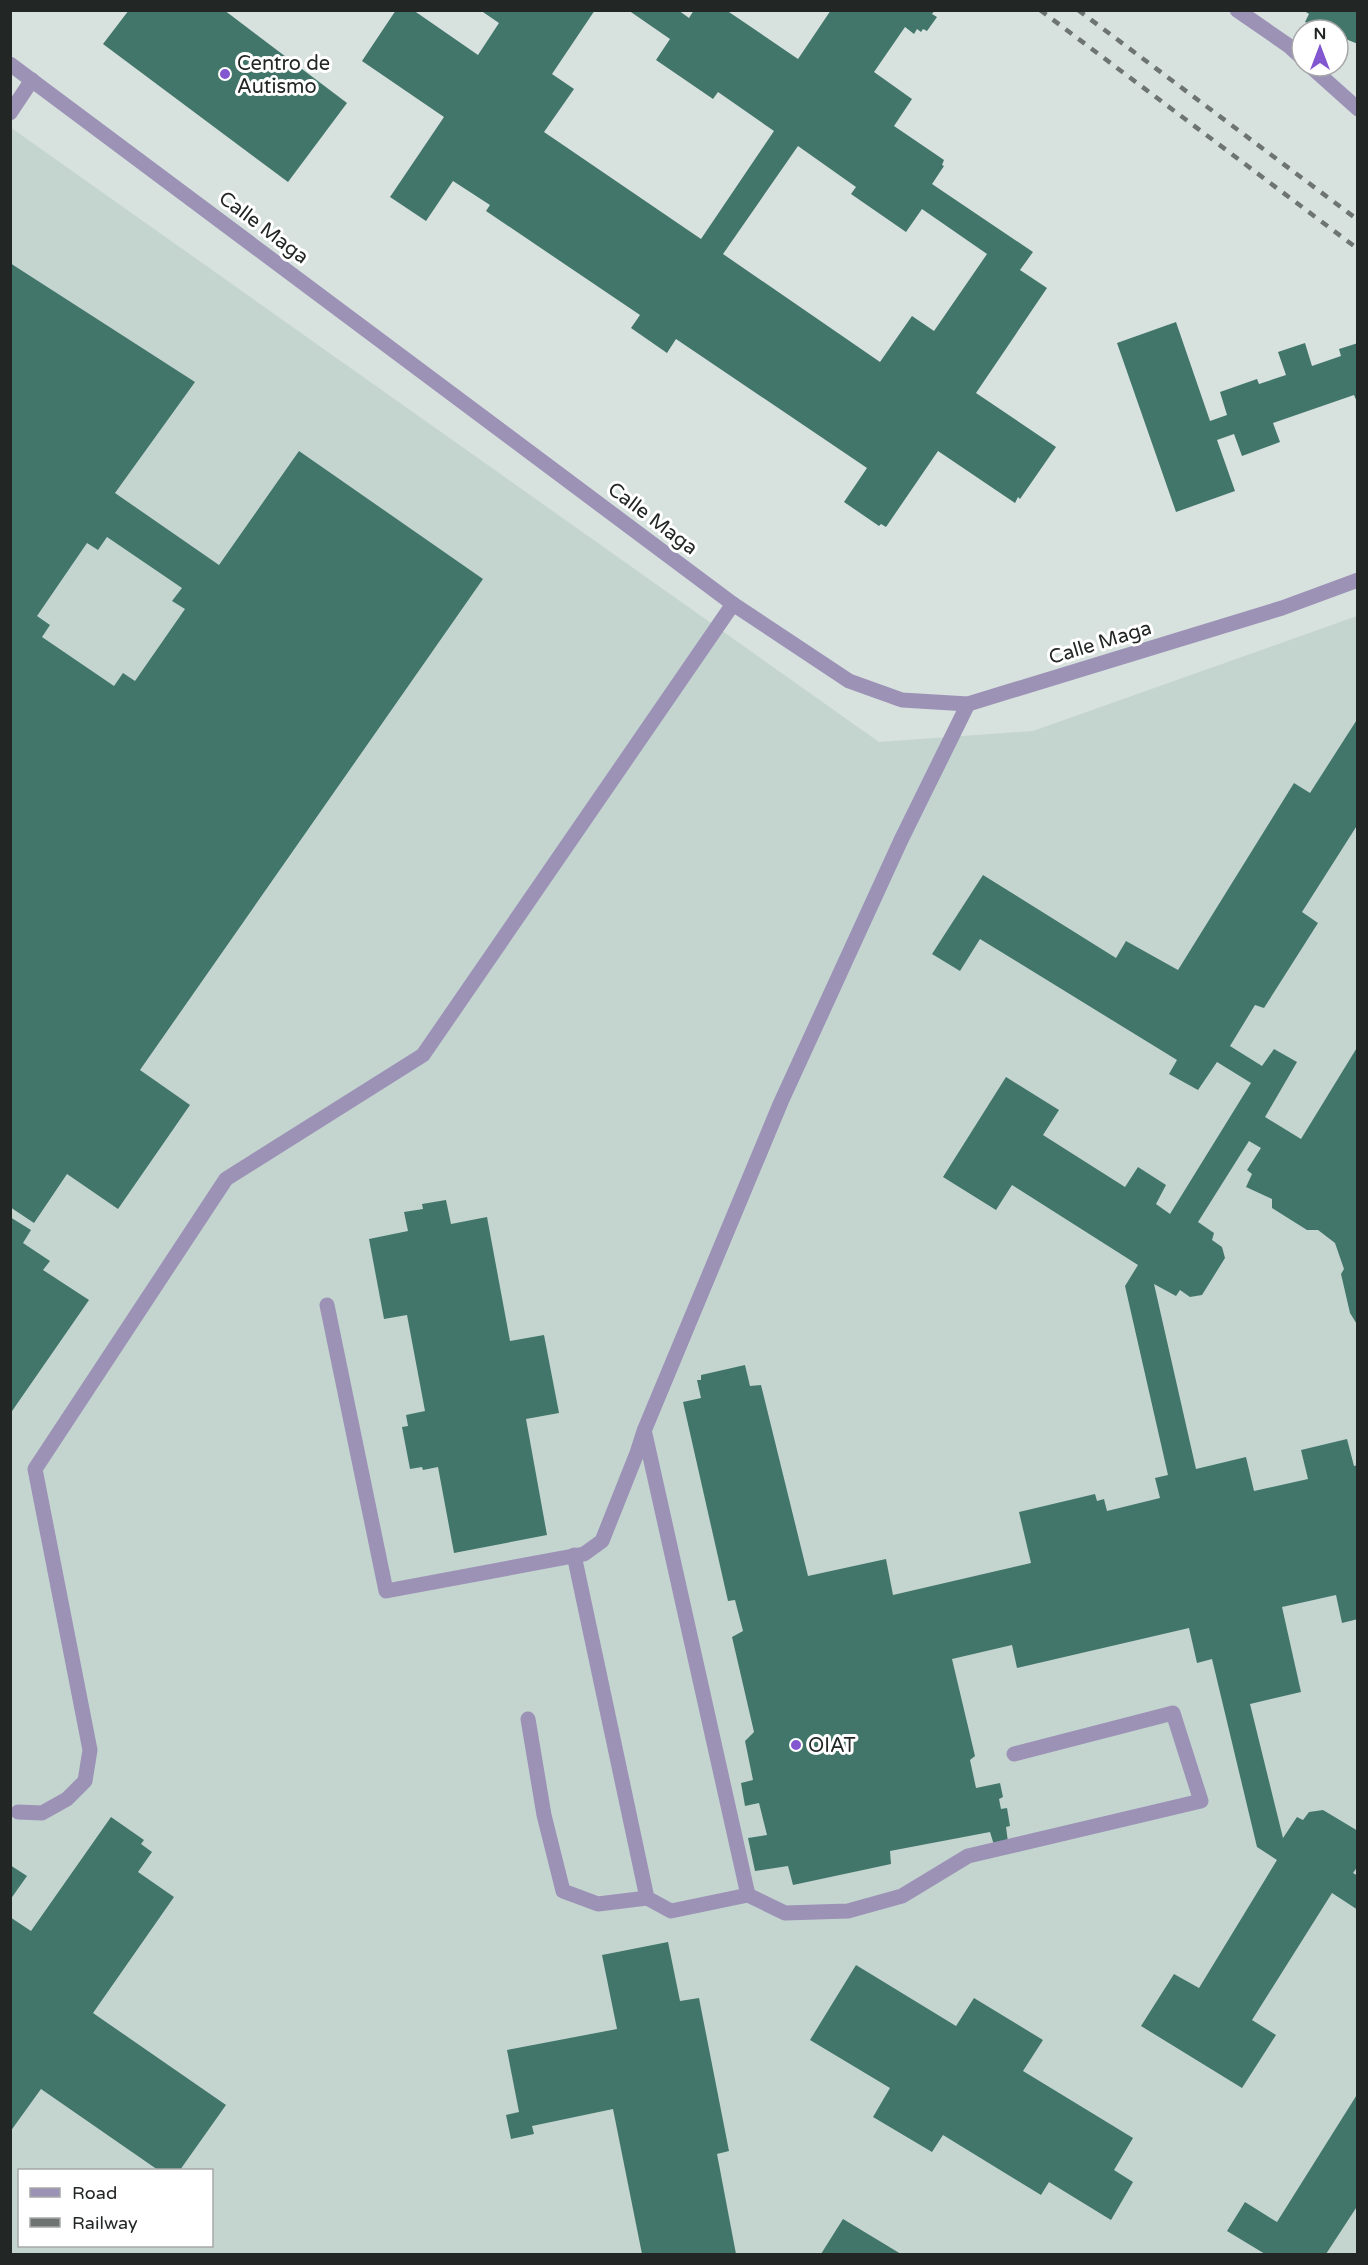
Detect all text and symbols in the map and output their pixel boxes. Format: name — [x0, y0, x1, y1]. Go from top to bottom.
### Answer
north arrow — [1290, 18, 1350, 78]
text: N — [1314, 24, 1326, 44]
place label: Centro de Autismo — [237, 52, 330, 99]
marker: Centro de Autismo — [218, 67, 232, 81]
street label: Calle Maga — [214, 186, 313, 269]
street label: Calle Maga — [603, 477, 702, 560]
street label: Calle Maga — [1046, 616, 1155, 670]
place label: OIAT — [808, 1734, 856, 1758]
marker: OIAT — [789, 1738, 803, 1752]
legend — [18, 2169, 213, 2247]
text: Road — [72, 2182, 117, 2204]
text: Railway — [72, 2212, 138, 2234]

